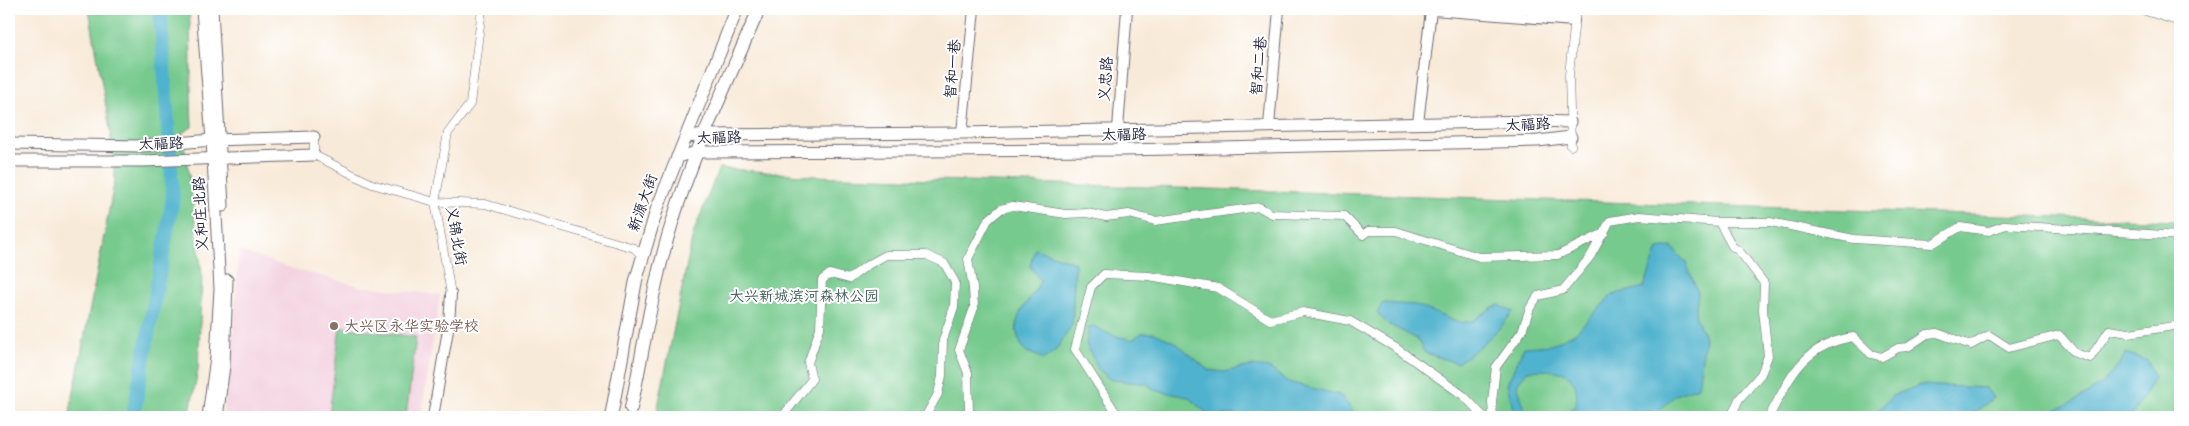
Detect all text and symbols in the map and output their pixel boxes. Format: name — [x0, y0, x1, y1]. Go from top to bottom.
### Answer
street label: 智和二巷 — [1246, 35, 1272, 97]
street label: 智和一巷 — [940, 38, 966, 100]
street label: 义忠路 — [1094, 56, 1118, 102]
street label: 太福路 — [1505, 113, 1551, 137]
street label: 太福路 — [1101, 124, 1147, 146]
street label: 太福路 — [696, 127, 742, 149]
street label: 太福路 — [138, 133, 184, 155]
street label: 新源大街 — [623, 171, 663, 235]
street label: 义和庄北路 — [189, 176, 213, 252]
street label: 义锦北街 — [440, 205, 472, 267]
park label: 大兴新城滨河森林公园 — [729, 286, 879, 307]
place label: 大兴区永华实验学校 — [344, 316, 479, 337]
marker: 大兴区永华实验学校 — [328, 320, 340, 332]

